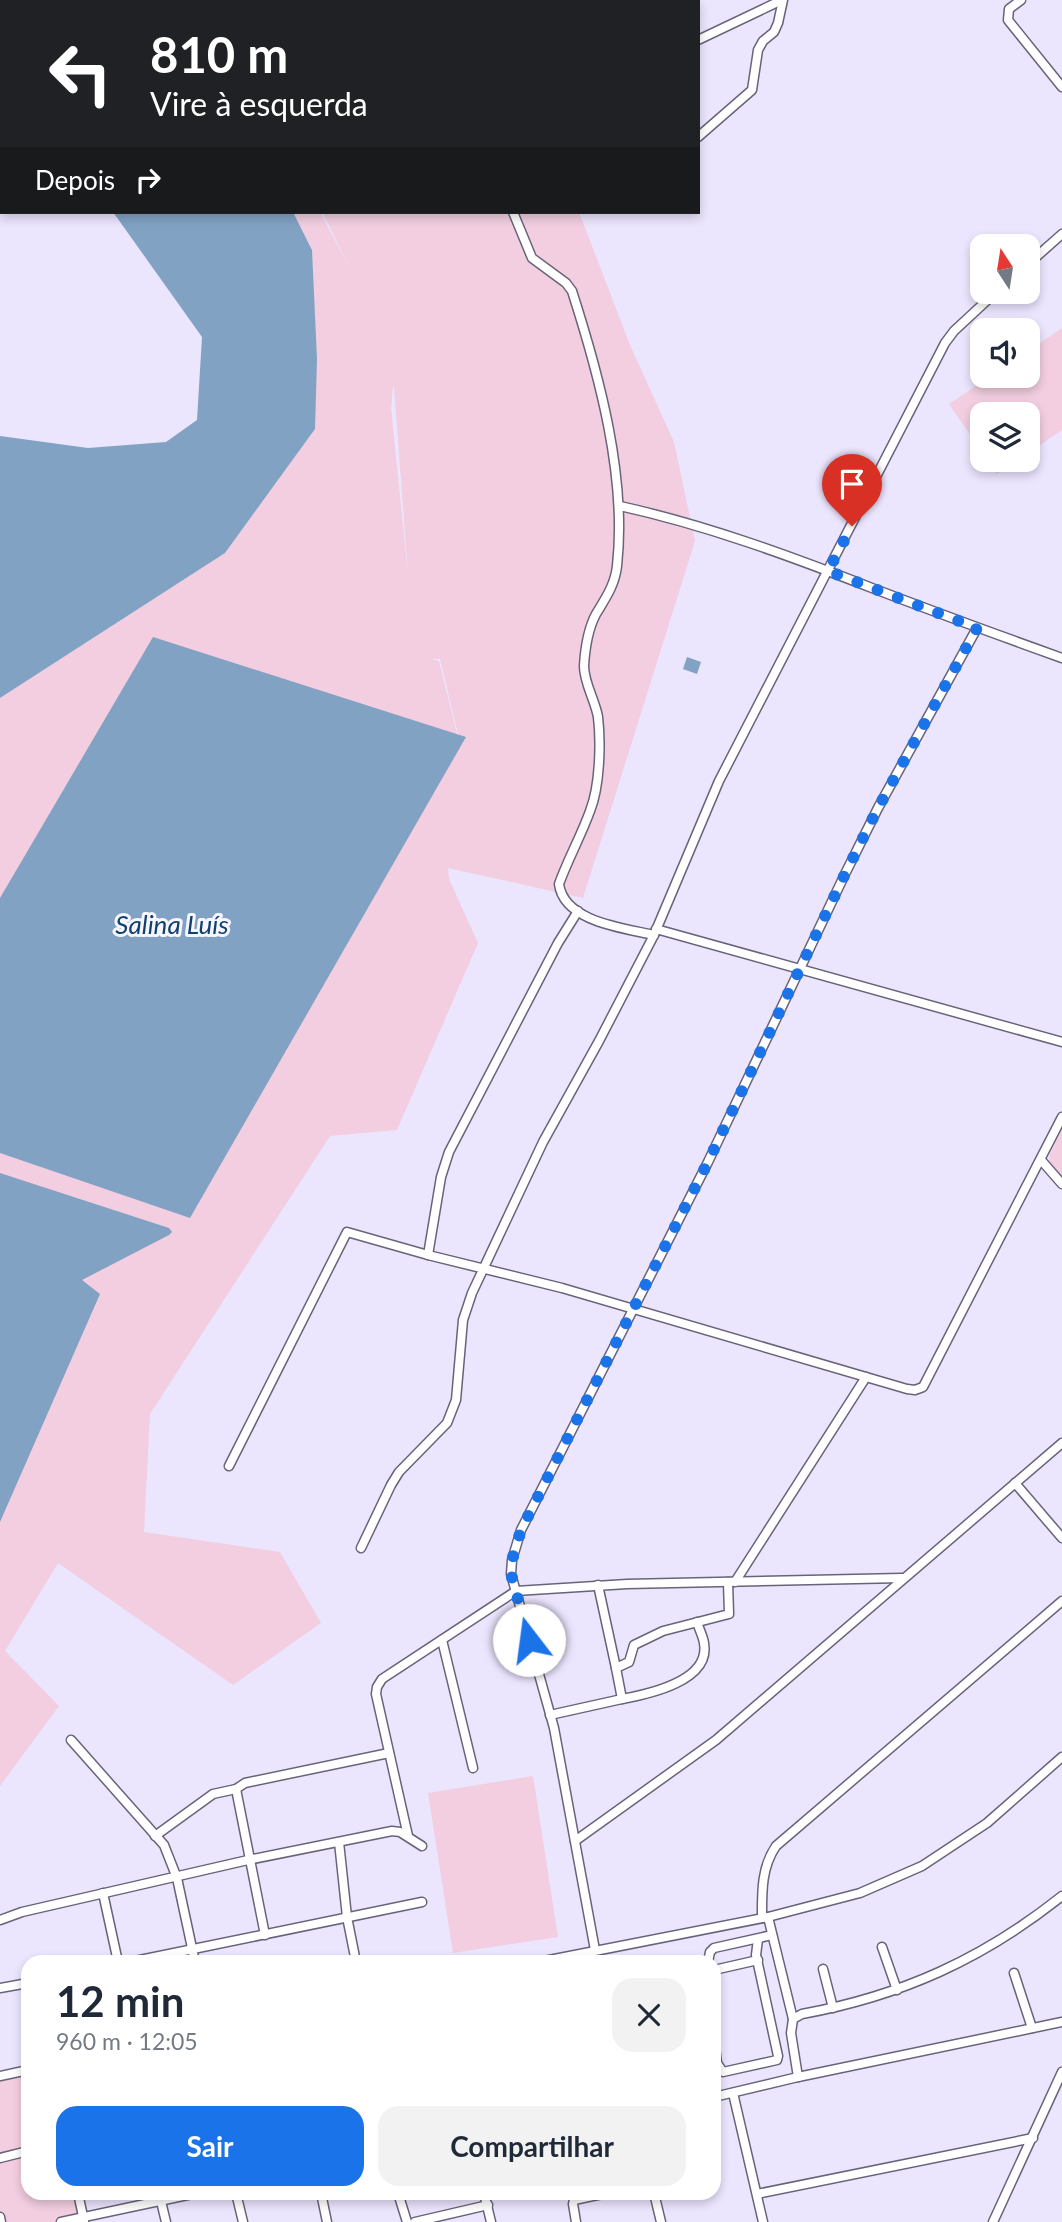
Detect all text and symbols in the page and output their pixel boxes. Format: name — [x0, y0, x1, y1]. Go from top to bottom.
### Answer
text: 810 m — [150, 25, 288, 83]
icon: left — [35, 28, 126, 119]
text: Vire à esquerda — [150, 84, 368, 123]
icon: right — [129, 161, 167, 199]
text: Depois — [35, 164, 115, 196]
north arrow — [970, 234, 1040, 304]
map controls — [970, 234, 1040, 472]
button: sound — [970, 318, 1040, 388]
button: layers — [970, 402, 1040, 472]
pin — [822, 454, 882, 526]
icon: arrive — [833, 465, 871, 503]
water label: Salina Luís — [115, 908, 229, 940]
position arrow — [492, 1603, 566, 1677]
text: 12 min — [56, 1976, 184, 2026]
button: close — [612, 1978, 686, 2052]
text: 960 m · 12:05 — [56, 2027, 198, 2055]
button: Sair — [56, 2106, 364, 2186]
button: Compartilhar — [378, 2106, 686, 2186]

